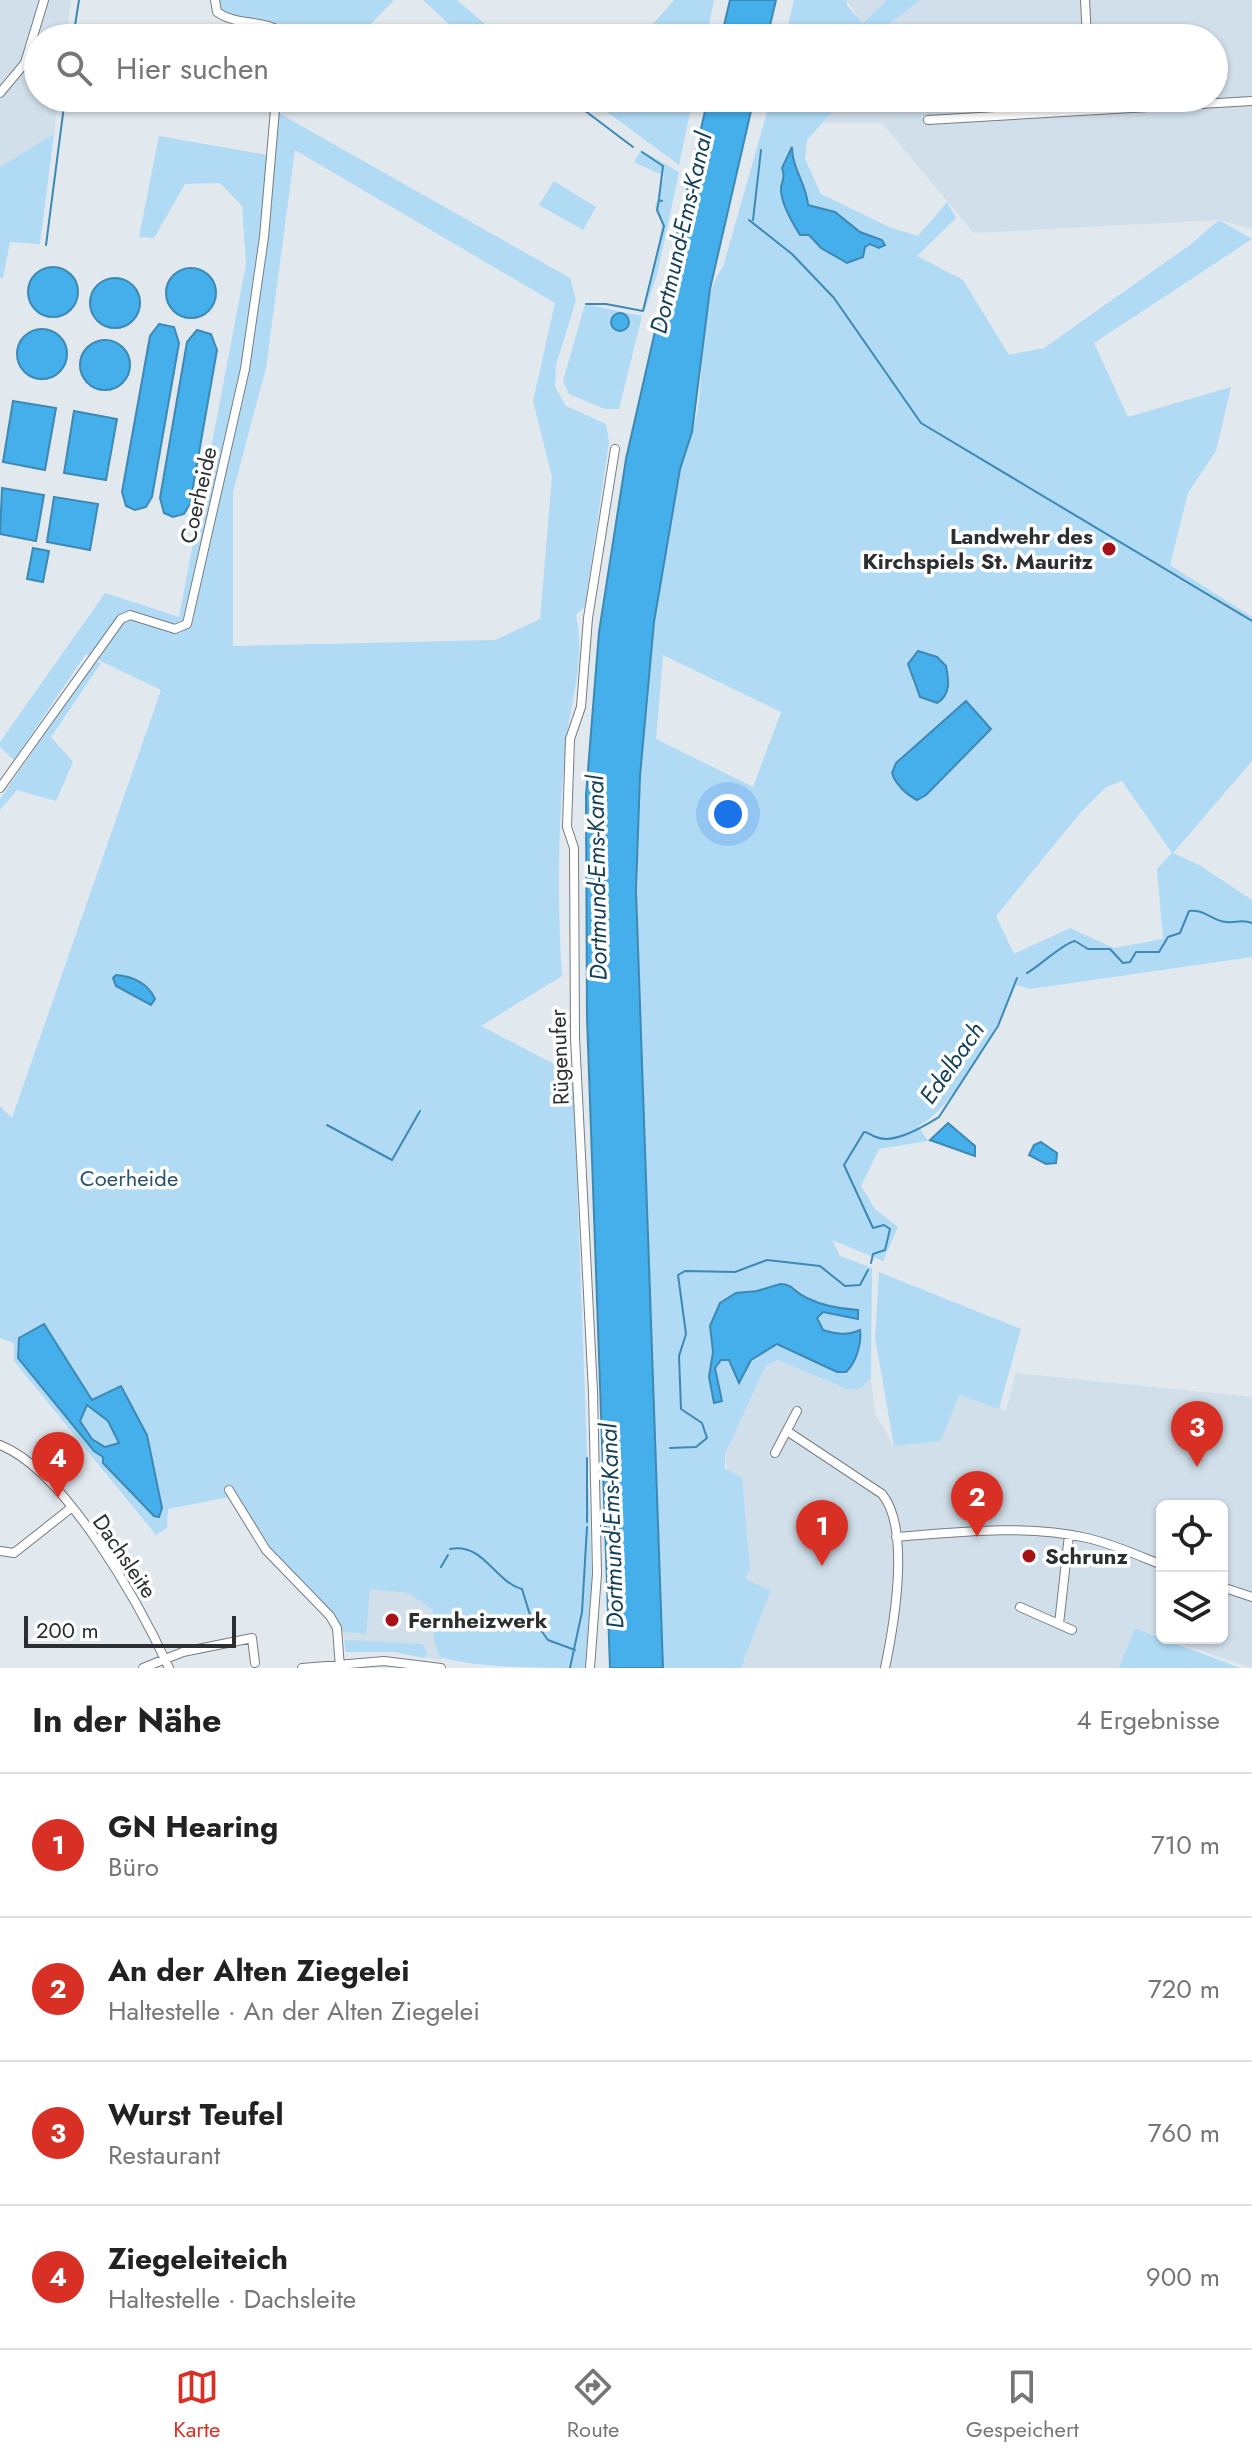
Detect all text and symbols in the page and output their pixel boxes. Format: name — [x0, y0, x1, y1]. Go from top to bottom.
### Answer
search box — [24, 24, 1228, 112]
icon: search — [52, 46, 96, 90]
text: Hier suchen — [116, 47, 269, 90]
water label: Dortmund-Ems-Kanal — [640, 127, 721, 337]
street label: Coerheide — [171, 443, 225, 547]
place label: Landwehr des Kirchspiels St. Mauritz — [862, 520, 1094, 577]
marker: Landwehr des Kirchspiels St. Mauritz — [1100, 540, 1118, 558]
water label: Dortmund-Ems-Kanal — [577, 773, 616, 981]
your location — [708, 794, 748, 834]
street label: Rügenufer — [541, 1008, 577, 1106]
water label: Edelbach — [910, 1014, 993, 1111]
park label: Coerheide — [80, 1162, 178, 1194]
pin: 3 — [1171, 1401, 1223, 1467]
water label: Dortmund-Ems-Kanal — [590, 1421, 633, 1629]
pin: 4 — [32, 1432, 84, 1498]
pin: 2 — [951, 1471, 1003, 1537]
pin: 1 — [796, 1500, 848, 1566]
map controls — [1156, 1500, 1228, 1644]
button: locate — [1156, 1500, 1228, 1572]
street label: Dachsleite — [85, 1508, 165, 1604]
place label: Schrunz — [1045, 1540, 1128, 1572]
marker: Schrunz — [1020, 1547, 1038, 1565]
button: layers — [1156, 1572, 1228, 1644]
place label: Fernheizwerk — [408, 1604, 548, 1636]
marker: Fernheizwerk — [383, 1611, 401, 1629]
scale bar — [24, 1612, 236, 1648]
text: 200 m — [36, 1614, 99, 1646]
text: In der Nähe — [32, 1696, 222, 1745]
text: 4 Ergebnisse — [1076, 1701, 1220, 1739]
text: GN Hearing — [108, 1805, 278, 1848]
text: 1 — [51, 1826, 65, 1864]
text: 710 m — [1151, 1826, 1220, 1864]
text: Büro — [108, 1848, 159, 1886]
text: An der Alten Ziegelei — [108, 1949, 410, 1992]
text: 2 — [49, 1970, 67, 2008]
text: 720 m — [1148, 1970, 1220, 2008]
text: Haltestelle · An der Alten Ziegelei — [108, 1992, 480, 2030]
text: Wurst Teufel — [108, 2093, 284, 2136]
text: 3 — [50, 2114, 66, 2152]
text: 760 m — [1148, 2114, 1220, 2152]
text: Restaurant — [108, 2136, 220, 2174]
text: Ziegeleiteich — [108, 2237, 288, 2280]
text: 4 — [49, 2258, 67, 2296]
text: 900 m — [1146, 2258, 1220, 2296]
text: Haltestelle · Dachsleite — [108, 2280, 356, 2318]
tab: Karte — [173, 2365, 220, 2445]
tab: Route — [567, 2365, 619, 2445]
tab: Gespeichert — [966, 2365, 1079, 2445]

